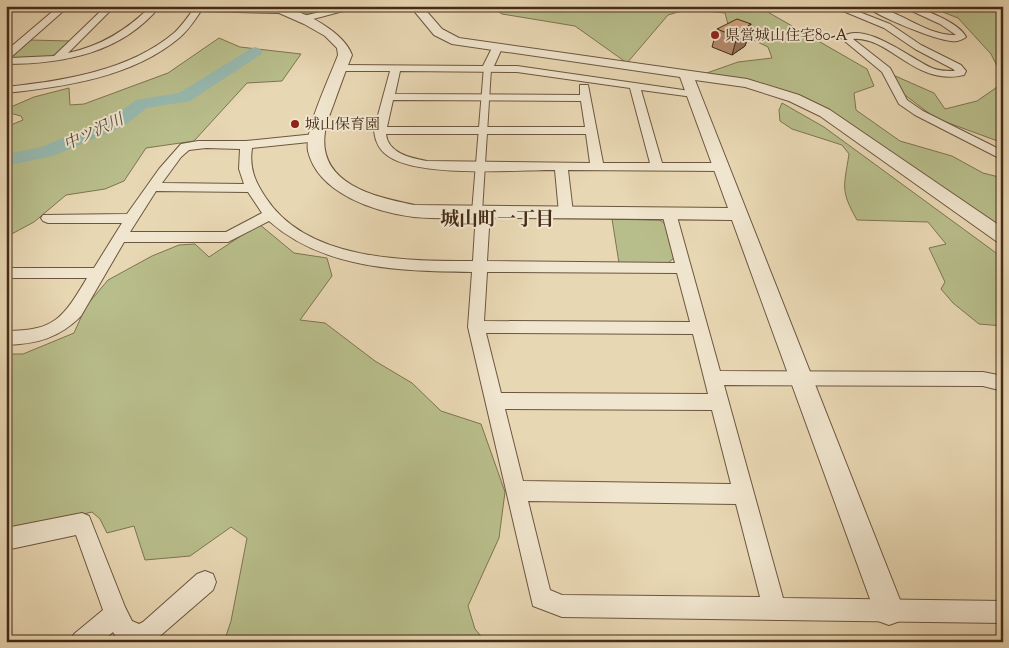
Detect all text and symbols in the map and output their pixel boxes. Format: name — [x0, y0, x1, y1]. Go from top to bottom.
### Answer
place label: 県営城山住宅80-A — [725, 26, 848, 47]
marker: 県営城山住宅80-A — [709, 29, 721, 41]
water label: 中ツ沢川 — [60, 108, 130, 157]
place label: 城山保育園 — [305, 115, 380, 136]
marker: 城山保育園 — [289, 118, 301, 130]
district label: 城山町一丁目 — [440, 207, 554, 234]

